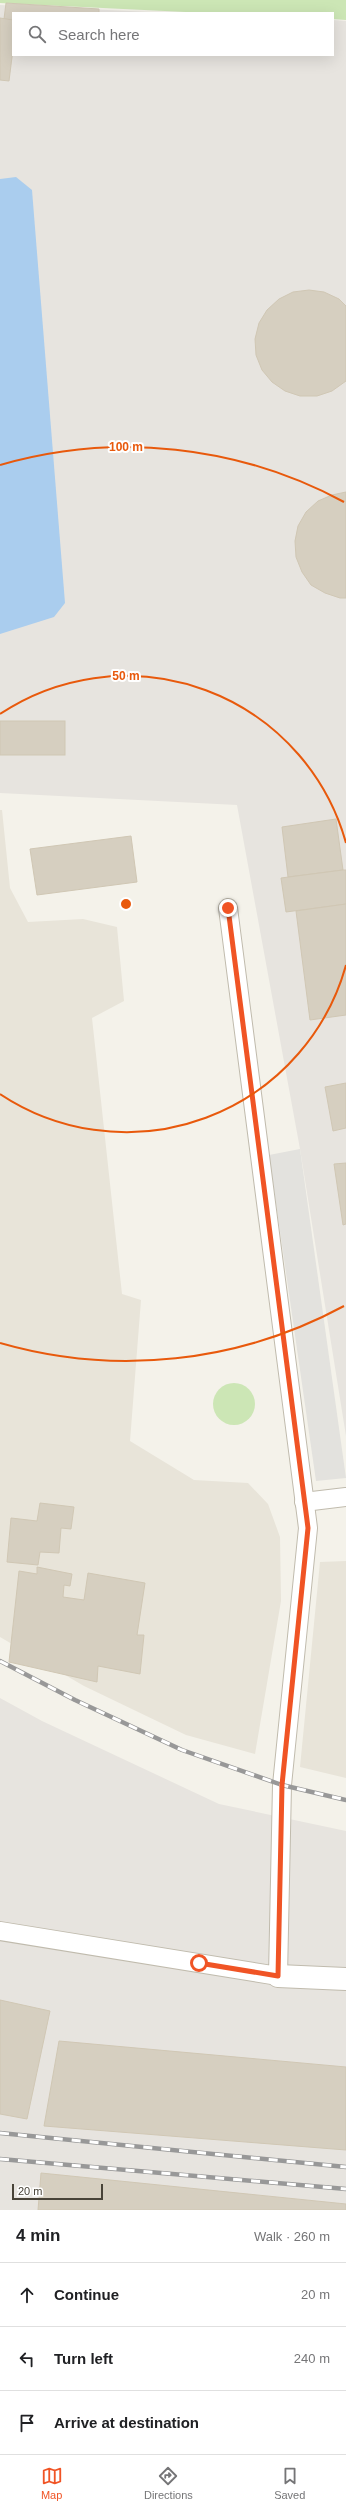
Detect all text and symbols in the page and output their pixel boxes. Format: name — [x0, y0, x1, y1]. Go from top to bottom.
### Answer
search box — [12, 12, 334, 56]
icon: search — [26, 23, 48, 45]
text: Search here — [58, 26, 140, 43]
text: 100 m — [109, 440, 143, 454]
text: 50 m — [112, 669, 140, 683]
centre of rings — [119, 897, 133, 911]
route end — [219, 899, 237, 917]
route start — [190, 1954, 208, 1972]
scale bar — [12, 2182, 103, 2201]
text: 20 m — [18, 2185, 42, 2197]
text: 4 min — [16, 2226, 60, 2245]
text: Walk · 260 m — [254, 2229, 330, 2244]
icon: ahead — [16, 2284, 38, 2306]
text: Continue — [54, 2286, 119, 2303]
text: 20 m — [301, 2287, 330, 2302]
icon: left — [16, 2348, 38, 2370]
text: Turn left — [54, 2350, 113, 2367]
text: 240 m — [294, 2351, 330, 2366]
icon: arrive — [16, 2412, 38, 2434]
text: Arrive at destination — [54, 2414, 199, 2431]
tab: Map — [41, 2465, 63, 2501]
tab: Directions — [144, 2465, 193, 2501]
tab: Saved — [274, 2465, 305, 2501]

